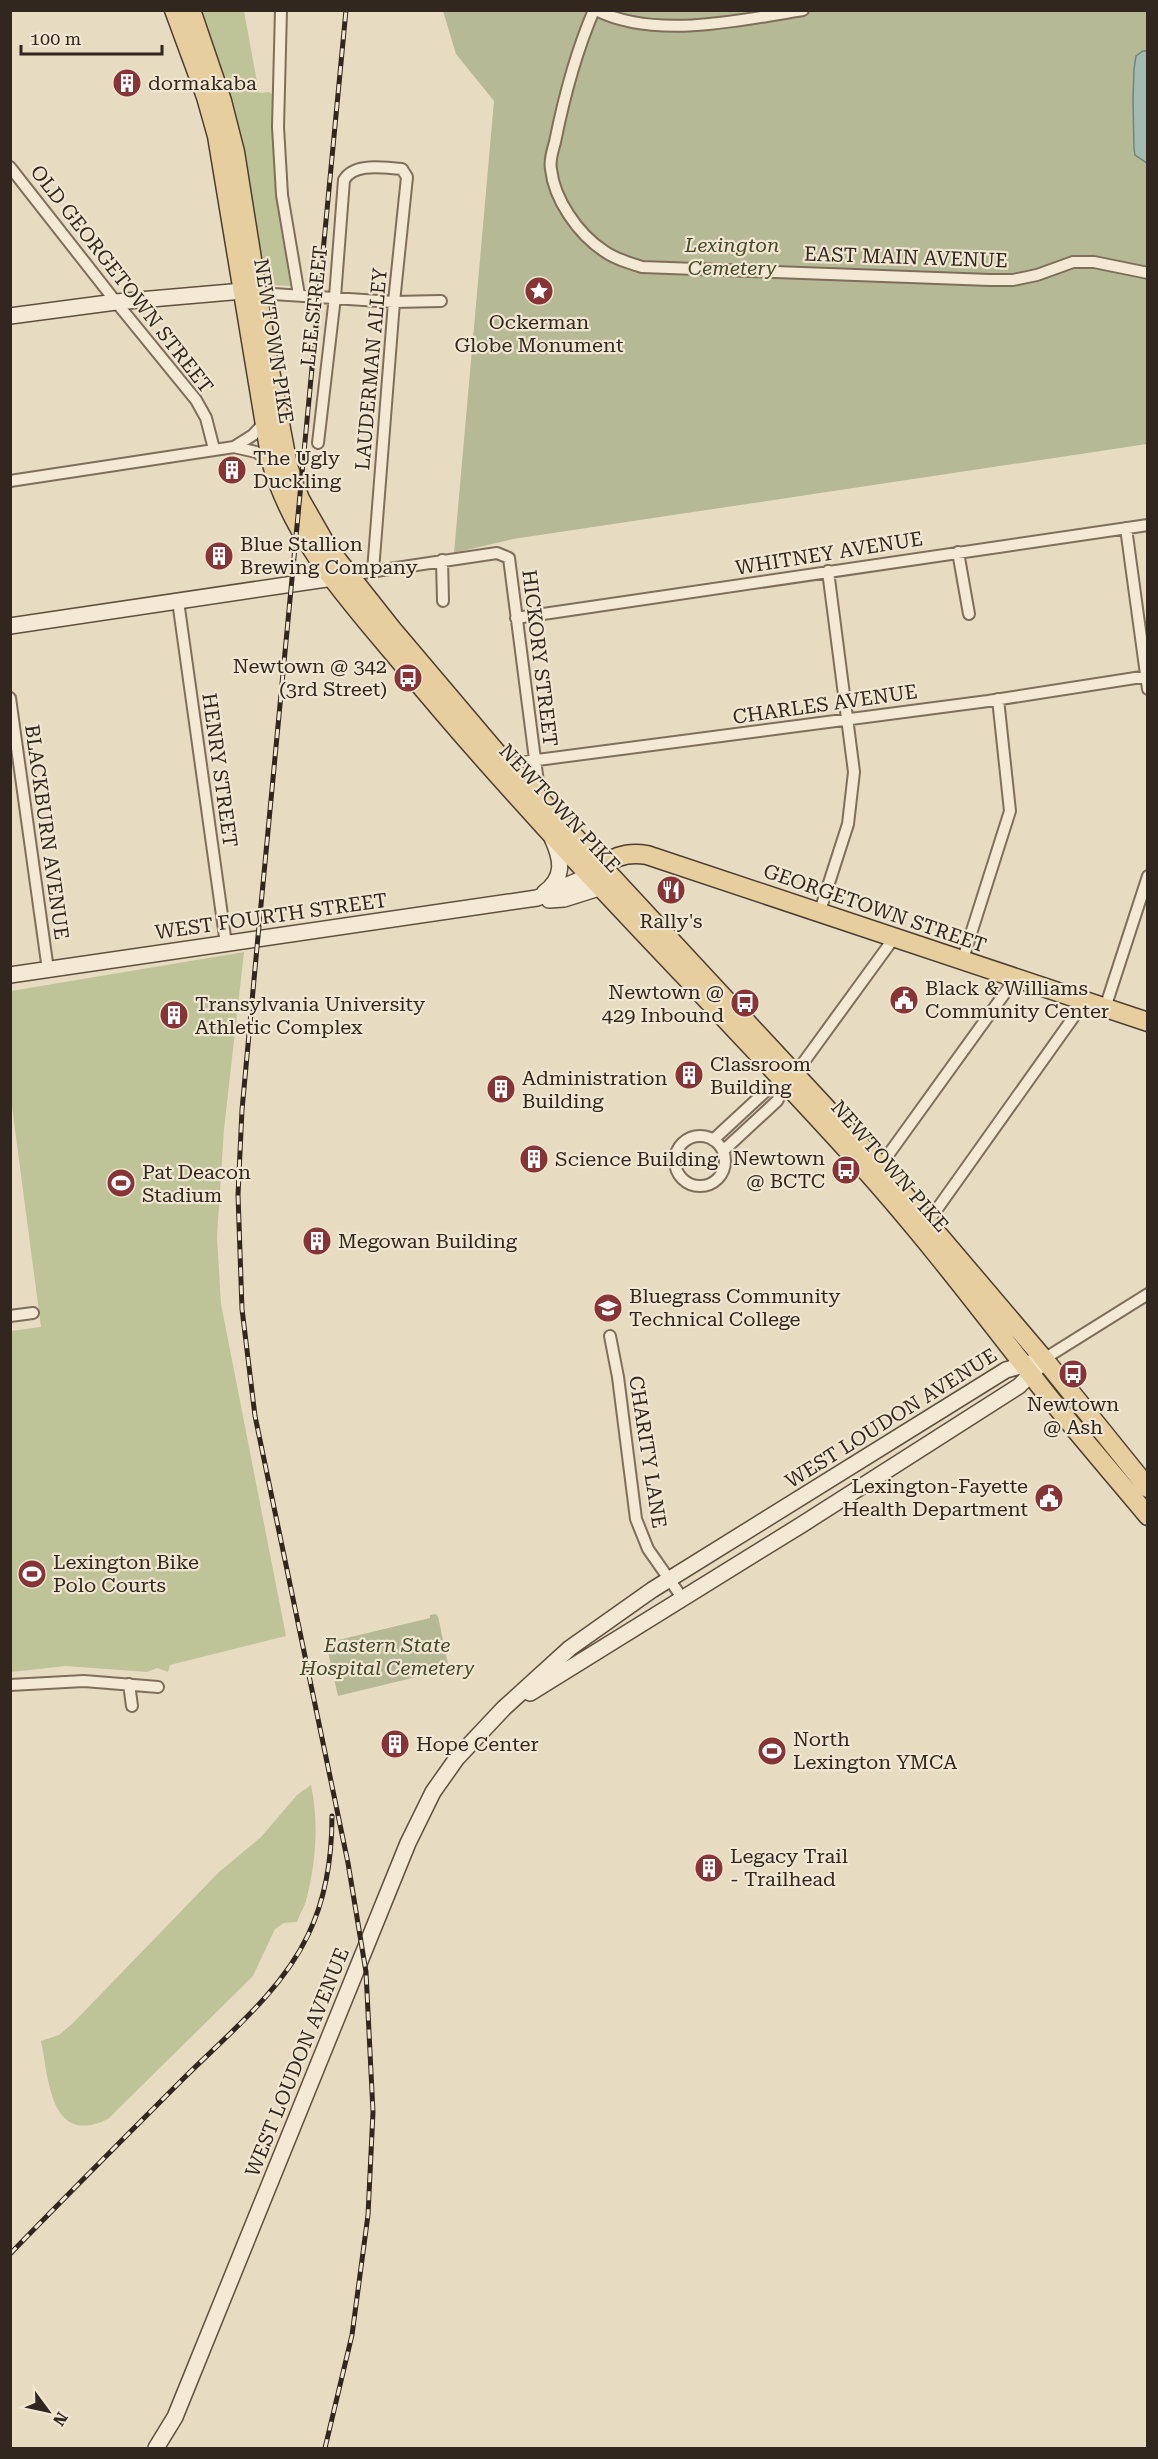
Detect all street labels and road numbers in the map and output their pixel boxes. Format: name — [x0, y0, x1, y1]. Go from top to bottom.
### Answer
street label: OLD GEORGETOWN STREET — [25, 160, 219, 398]
street label: EAST MAIN AVENUE — [804, 241, 1008, 273]
street label: LEE STREET — [296, 244, 332, 368]
street label: NEWTOWN PIKE — [249, 257, 299, 425]
street label: LAUDERMAN ALLEY — [350, 266, 392, 471]
street label: WHITNEY AVENUE — [733, 526, 925, 580]
street label: HICKORY STREET — [517, 568, 563, 748]
street label: CHARLES AVENUE — [731, 679, 919, 729]
street label: HENRY STREET — [197, 691, 243, 849]
street label: BLACKBURN AVENUE — [20, 723, 74, 941]
street label: NEWTOWN PIKE — [494, 739, 626, 877]
street label: GEORGETOWN STREET — [760, 859, 990, 957]
street label: WEST FOURTH STREET — [153, 888, 389, 944]
street label: NEWTOWN PIKE — [826, 1095, 954, 1237]
street label: WEST LOUDON AVENUE — [781, 1343, 1001, 1493]
street label: CHARITY LANE — [624, 1374, 672, 1530]
street label: WEST LOUDON AVENUE — [240, 1944, 354, 2180]

